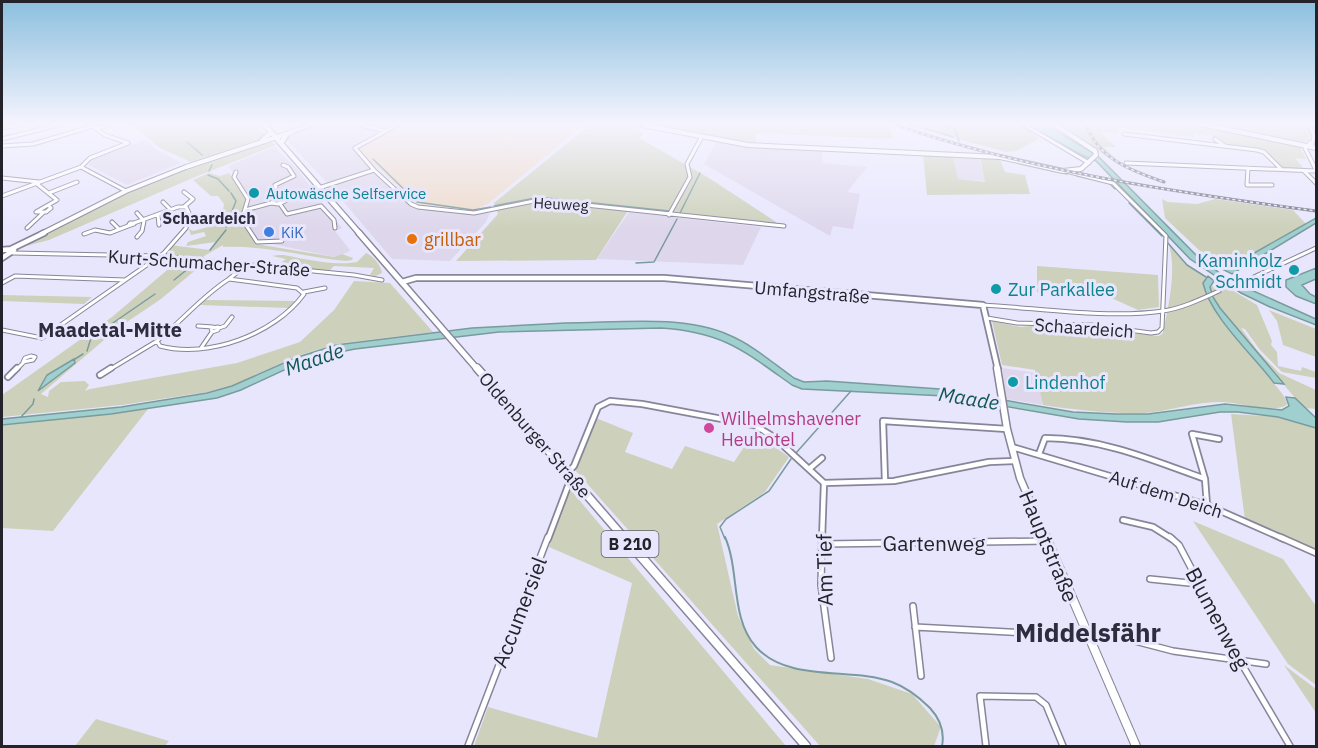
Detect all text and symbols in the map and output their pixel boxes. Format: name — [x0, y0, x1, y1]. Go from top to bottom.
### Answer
place label: Autowäsche Selfservice — [266, 184, 426, 203]
marker: Autowäsche Selfservice — [247, 186, 261, 200]
street label: Heuweg — [533, 193, 589, 215]
district label: Schaardeich — [162, 208, 256, 228]
place label: KiK — [281, 223, 304, 242]
marker: KiK — [262, 225, 276, 239]
place label: grillbar — [424, 228, 481, 251]
marker: grillbar — [405, 232, 419, 246]
street label: Kurt-Schumacher-Straße — [107, 244, 311, 282]
place label: Kaminholz Schmidt — [1197, 249, 1282, 293]
marker: Kaminholz Schmidt — [1287, 263, 1301, 277]
street label: Umfangstraße — [753, 276, 871, 309]
place label: Zur Parkallee — [1008, 278, 1115, 301]
marker: Zur Parkallee — [989, 282, 1003, 296]
street label: Schaardeich — [1034, 313, 1134, 343]
district label: Maadetal-Mitte — [38, 316, 182, 343]
water label: Maade — [281, 336, 347, 382]
street label: Oldenburger Straße — [474, 367, 596, 503]
place label: Lindenhof — [1025, 371, 1105, 394]
marker: Lindenhof — [1006, 375, 1020, 389]
water label: Maade — [937, 380, 1001, 416]
place label: Wilhelmshavener Heuhotel — [721, 407, 861, 451]
marker: Wilhelmshavener Heuhotel — [702, 421, 716, 435]
street label: Auf dem Deich — [1106, 465, 1226, 523]
street label: Hauptstraße — [1013, 486, 1085, 606]
street label: Gartenweg — [883, 529, 985, 557]
road number: B 210 — [602, 531, 658, 557]
street label: Am Tief — [809, 533, 839, 606]
street label: Accumersiel — [485, 552, 553, 671]
street label: Blumenweg — [1179, 562, 1257, 674]
district label: Middelsfähr — [1015, 615, 1161, 649]

